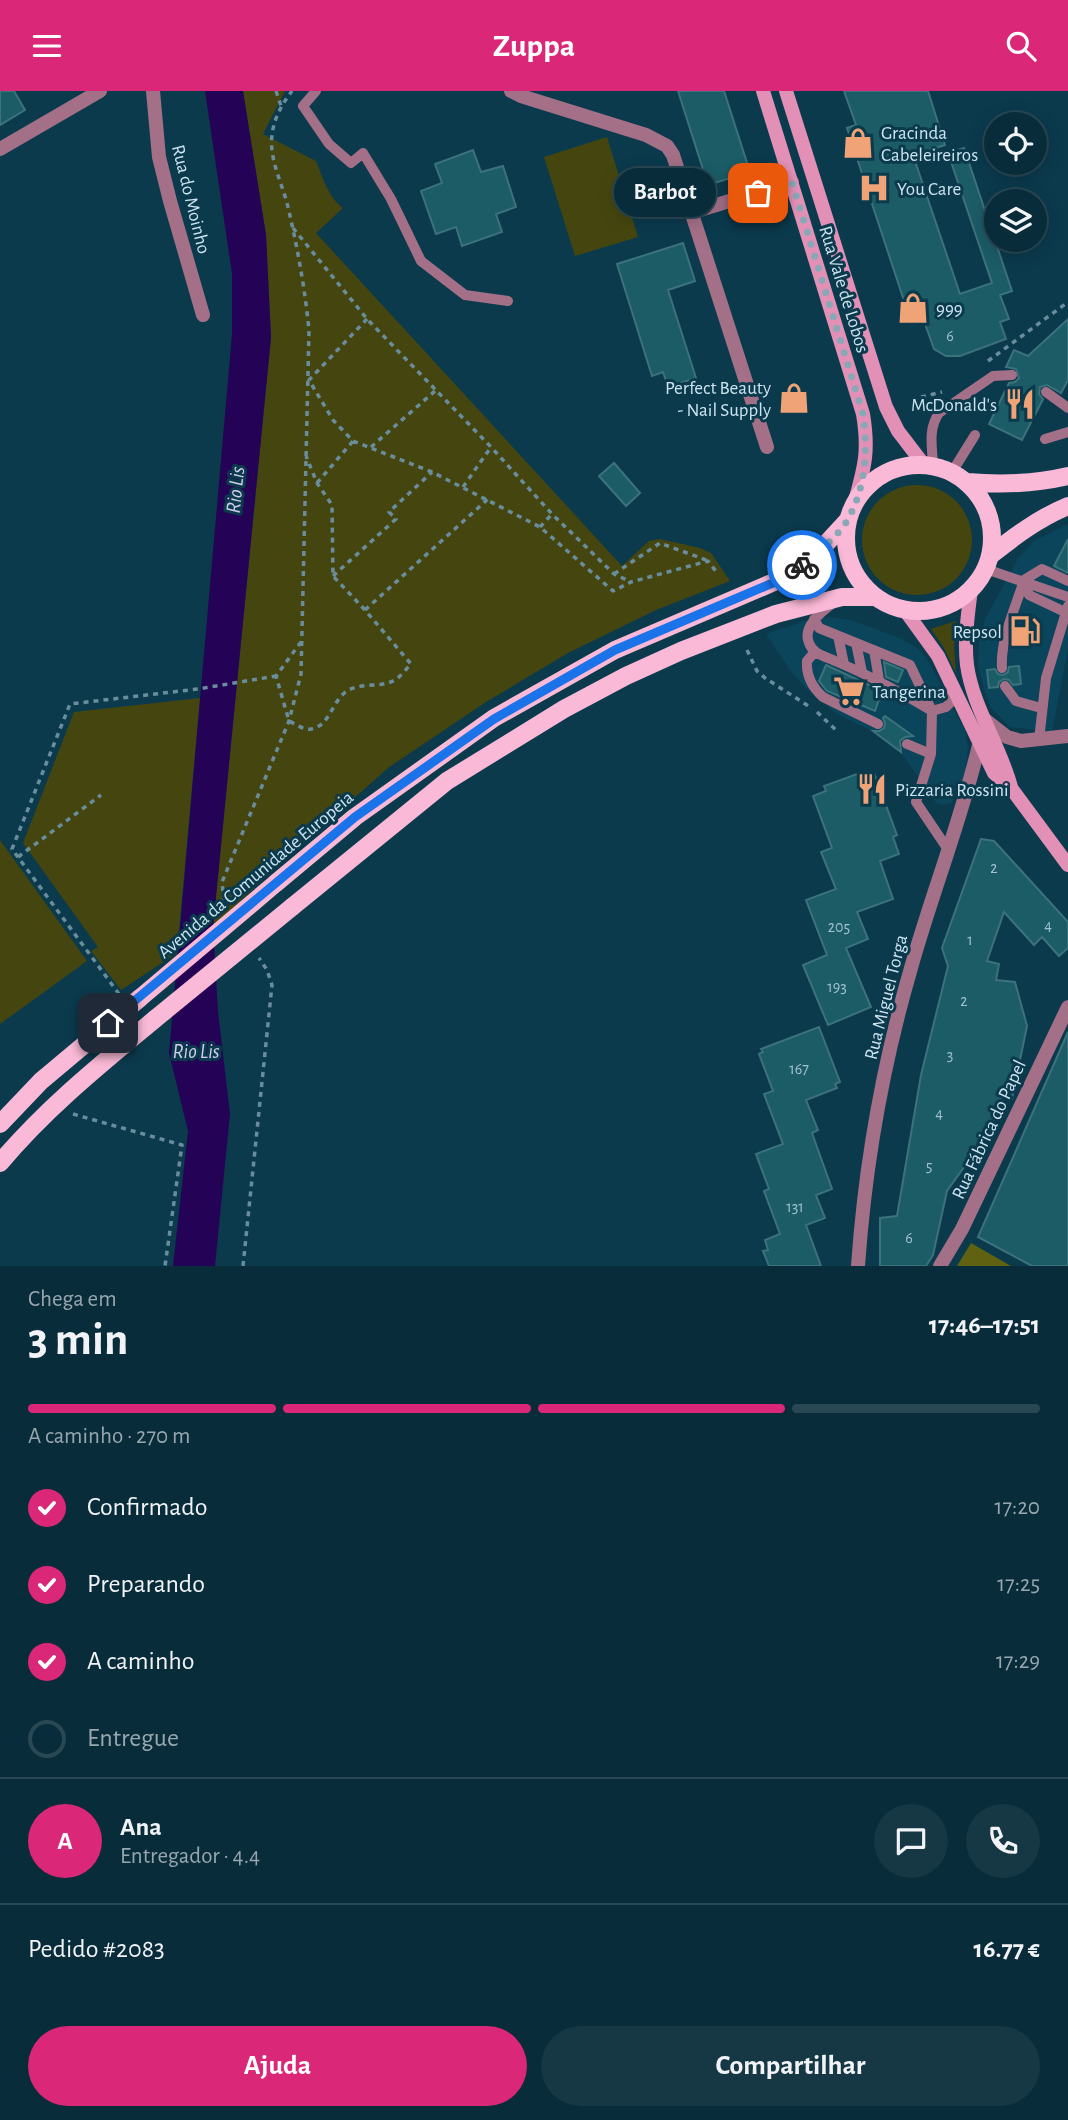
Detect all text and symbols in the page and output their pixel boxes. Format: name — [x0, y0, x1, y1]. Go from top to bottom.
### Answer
icon: menu — [28, 27, 66, 65]
icon: search — [1002, 27, 1040, 65]
text: Zuppa — [493, 30, 575, 62]
map controls — [984, 112, 1047, 252]
button: locate — [984, 112, 1047, 175]
place label: Gracinda Cabeleireiros — [881, 124, 978, 165]
shop icon: Gracinda Cabeleireiros — [841, 126, 875, 160]
street label: Rua do Moinho — [168, 143, 213, 256]
pin — [728, 163, 788, 223]
callout: Barbot — [614, 169, 716, 217]
hospital icon: You Care — [857, 171, 891, 205]
icon: bag — [739, 174, 777, 212]
place label: You Care — [897, 180, 961, 199]
text: Barbot — [633, 181, 697, 204]
button: layers — [984, 189, 1047, 252]
street label: Rua Vale de Lobos — [815, 224, 872, 355]
shop icon: 999 — [896, 291, 930, 325]
place label: 999 — [936, 300, 963, 319]
house number: 6 — [946, 328, 954, 344]
place label: Perfect Beauty - Nail Supply — [665, 379, 771, 420]
shop icon: Perfect Beauty - Nail Supply — [777, 381, 811, 415]
restaurant icon: McDonald's — [1003, 387, 1037, 421]
place label: McDonald's — [911, 396, 997, 415]
water label: Rio Lis — [223, 465, 248, 515]
courier — [767, 530, 837, 600]
icon: bike — [783, 546, 821, 584]
fuel station icon: Repsol — [1008, 614, 1042, 648]
place label: Repsol — [953, 623, 1002, 642]
supermarket icon: Tangerina — [832, 674, 866, 708]
place label: Tangerina — [872, 683, 946, 702]
restaurant icon: Pizzaria Rossini — [855, 772, 889, 806]
place label: Pizzaria Rossini — [895, 781, 1009, 800]
street label: Avenida da Comunidade Europeia — [155, 788, 357, 962]
house number: 2 — [990, 860, 998, 876]
house number: 4 — [1044, 917, 1052, 933]
house number: 205 — [828, 919, 850, 935]
house number: 1 — [967, 932, 973, 948]
street label: Rua Miguel Torga — [862, 933, 911, 1062]
house number: 193 — [827, 979, 847, 995]
pin — [78, 993, 138, 1053]
house number: 2 — [960, 993, 968, 1009]
icon: home — [89, 1004, 127, 1042]
water label: Rio Lis — [172, 1041, 220, 1062]
house number: 3 — [947, 1047, 953, 1063]
street label: Rua Fábrica do Papel — [949, 1057, 1030, 1202]
house number: 167 — [789, 1061, 809, 1077]
house number: 4 — [935, 1105, 943, 1121]
house number: 5 — [926, 1158, 932, 1174]
house number: 131 — [786, 1199, 804, 1215]
house number: 6 — [905, 1230, 913, 1246]
text: Chega em — [28, 1288, 117, 1311]
text: 17:46–17:51 — [929, 1312, 1040, 1338]
text: 3 min — [28, 1317, 128, 1363]
text: A caminho · 270 m — [28, 1425, 190, 1448]
icon: check — [28, 1489, 66, 1527]
text: Confirmado — [87, 1494, 208, 1520]
text: 17:20 — [995, 1496, 1040, 1519]
icon: check — [28, 1566, 66, 1604]
text: Preparando — [87, 1571, 205, 1597]
text: 17:25 — [997, 1573, 1040, 1596]
icon: check — [28, 1643, 66, 1681]
text: A caminho — [87, 1648, 195, 1674]
text: 17:29 — [996, 1650, 1040, 1673]
text: Entregue — [87, 1725, 179, 1751]
button: chat — [874, 1804, 948, 1878]
button: phone — [966, 1804, 1040, 1878]
text: Ana — [120, 1814, 162, 1840]
text: A — [57, 1828, 73, 1854]
text: Entregador · 4.4 — [120, 1845, 260, 1868]
text: Pedido #2083 — [28, 1936, 165, 1962]
text: 16.77 € — [974, 1936, 1040, 1962]
button: Ajuda — [28, 2026, 527, 2106]
button: Compartilhar — [541, 2026, 1040, 2106]

